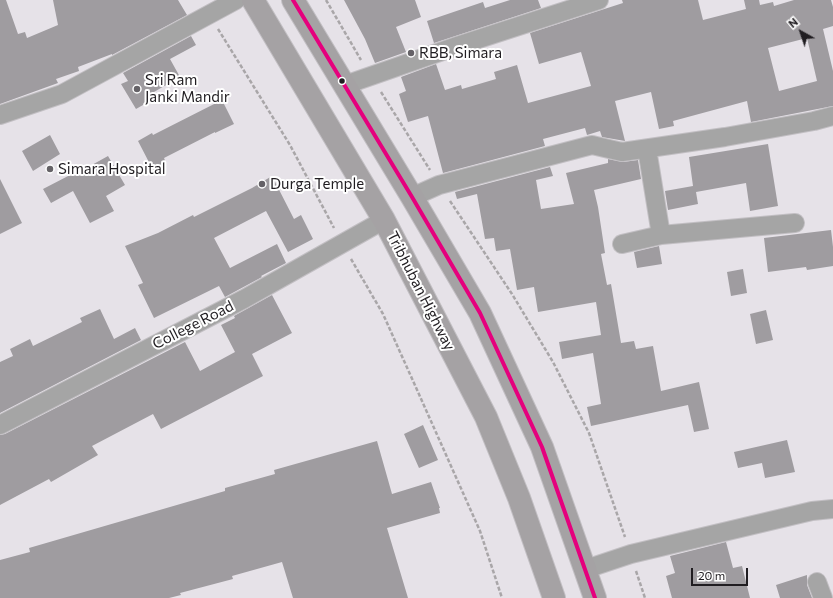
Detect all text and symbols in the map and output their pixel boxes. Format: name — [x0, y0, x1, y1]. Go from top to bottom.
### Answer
north arrow — [781, 12, 821, 52]
text: N — [786, 15, 800, 30]
place label: RBB, Simara — [419, 44, 502, 62]
marker: RBB, Simara — [406, 48, 416, 58]
place label: Sri Ram Janki Mandir — [145, 71, 230, 106]
unlabelled marker — [337, 76, 347, 86]
marker: Sri Ram Janki Mandir — [132, 84, 142, 94]
place label: Simara Hospital — [58, 160, 166, 178]
marker: Simara Hospital — [45, 164, 55, 174]
place label: Durga Temple — [270, 175, 364, 193]
marker: Durga Temple — [257, 179, 267, 189]
street label: Tribhuban Highway — [383, 228, 459, 354]
street label: College Road — [149, 297, 237, 353]
scale bar — [693, 560, 750, 586]
text: 20 m — [698, 568, 725, 582]

